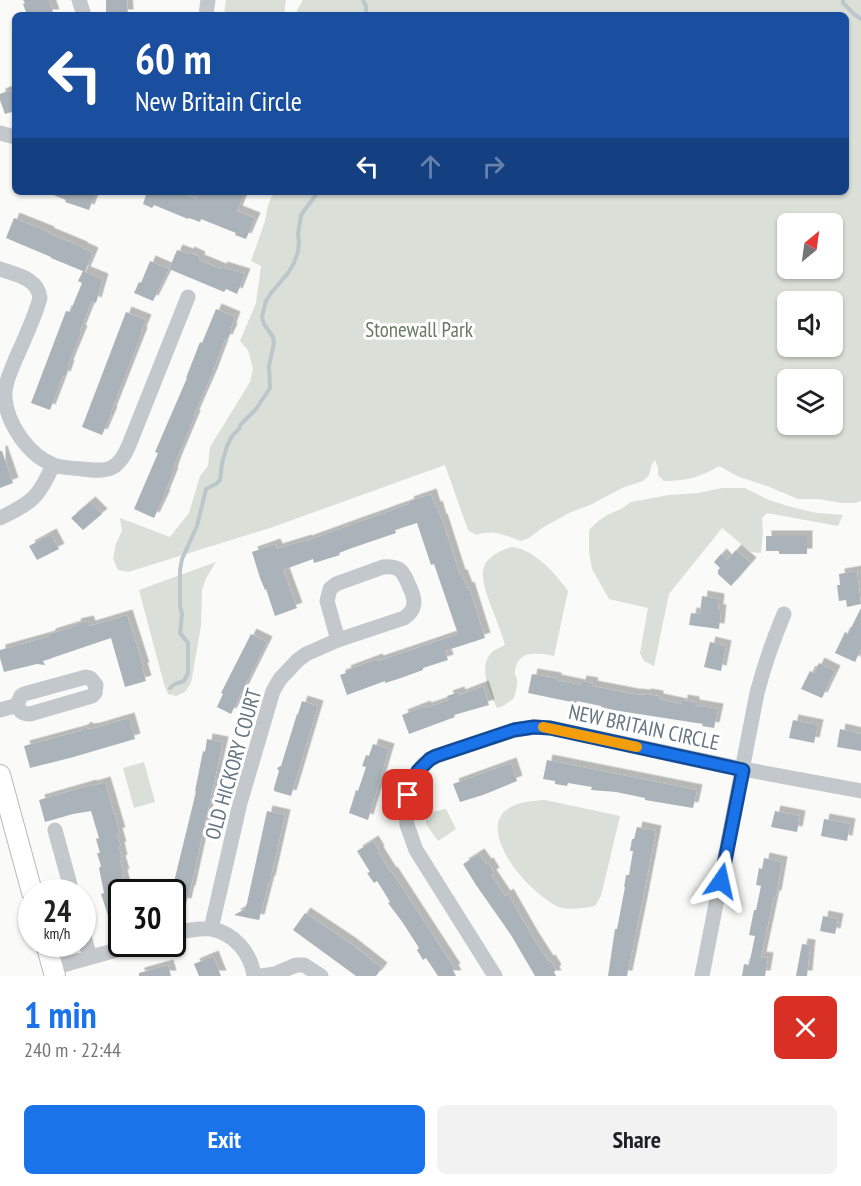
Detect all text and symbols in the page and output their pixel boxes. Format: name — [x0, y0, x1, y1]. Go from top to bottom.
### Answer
text: 60 m — [135, 31, 212, 86]
icon: left — [36, 36, 114, 114]
text: New Britain Circle — [135, 84, 302, 118]
icon: left — [351, 150, 384, 183]
icon: ahead — [414, 150, 447, 183]
icon: right — [477, 150, 510, 183]
north arrow — [777, 213, 843, 279]
map controls — [777, 213, 843, 435]
button: sound — [777, 291, 843, 357]
park label: Stonewall Park — [365, 316, 473, 343]
button: layers — [777, 369, 843, 435]
street label: OLD HICKORY COURT — [199, 685, 268, 843]
street label: NEW BRITAIN CIRCLE — [566, 698, 722, 756]
pin — [382, 769, 433, 820]
icon: arrive — [391, 778, 424, 811]
position arrow — [689, 849, 753, 913]
speed limit sign: 30 — [108, 879, 186, 957]
text: 24 — [43, 891, 71, 930]
text: km/h — [44, 924, 70, 943]
text: 1 min — [24, 991, 97, 1038]
button: close — [774, 996, 837, 1059]
text: 240 m · 22:44 — [24, 1037, 121, 1063]
button: Exit — [24, 1105, 425, 1174]
button: Share — [437, 1105, 837, 1174]

